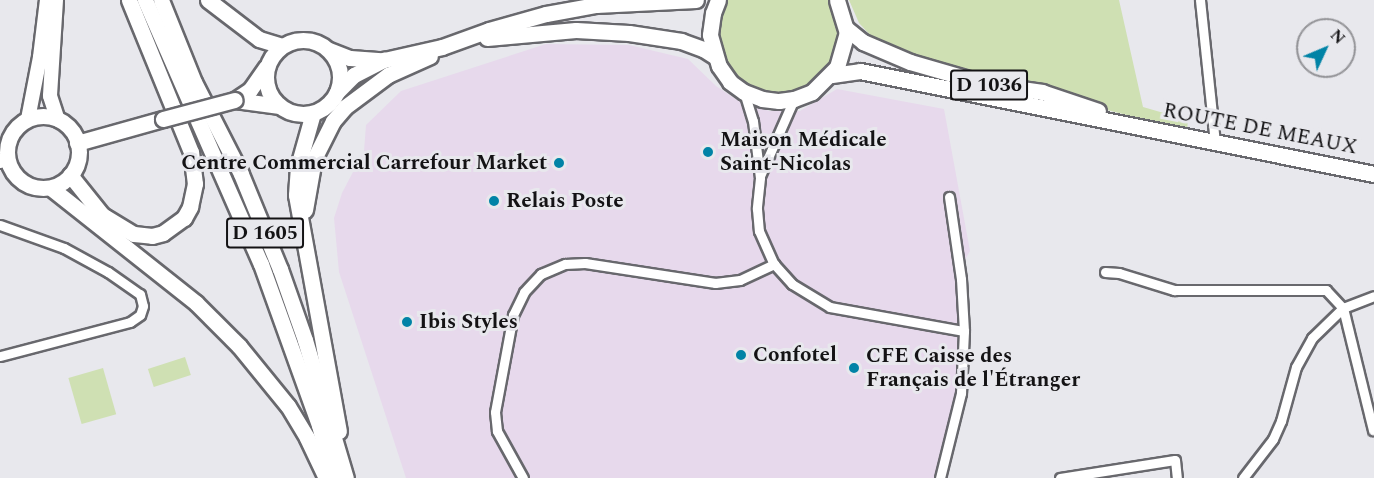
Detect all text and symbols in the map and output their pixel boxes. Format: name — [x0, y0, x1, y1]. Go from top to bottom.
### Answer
north arrow — [1296, 18, 1356, 78]
text: N — [1324, 24, 1351, 50]
road number: D 1036 — [950, 68, 1028, 102]
street label: ROUTE DE MEAUX — [1161, 98, 1359, 160]
place label: Maison Médicale Saint-Nicolas — [720, 127, 887, 177]
marker: Maison Médicale Saint-Nicolas — [701, 145, 715, 159]
place label: Centre Commercial Carrefour Market — [181, 150, 547, 176]
marker: Centre Commercial Carrefour Market — [552, 156, 566, 170]
place label: Relais Poste — [506, 188, 624, 214]
marker: Relais Poste — [487, 194, 501, 208]
road number: D 1605 — [226, 216, 304, 250]
place label: Ibis Styles — [419, 309, 518, 335]
marker: Ibis Styles — [400, 315, 414, 329]
place label: Confotel — [753, 342, 837, 368]
place label: CFE Caisse des Français de l'Étranger — [866, 343, 1080, 393]
marker: Confotel — [734, 348, 748, 362]
marker: CFE Caisse des Français de l'Étranger — [847, 361, 861, 375]

